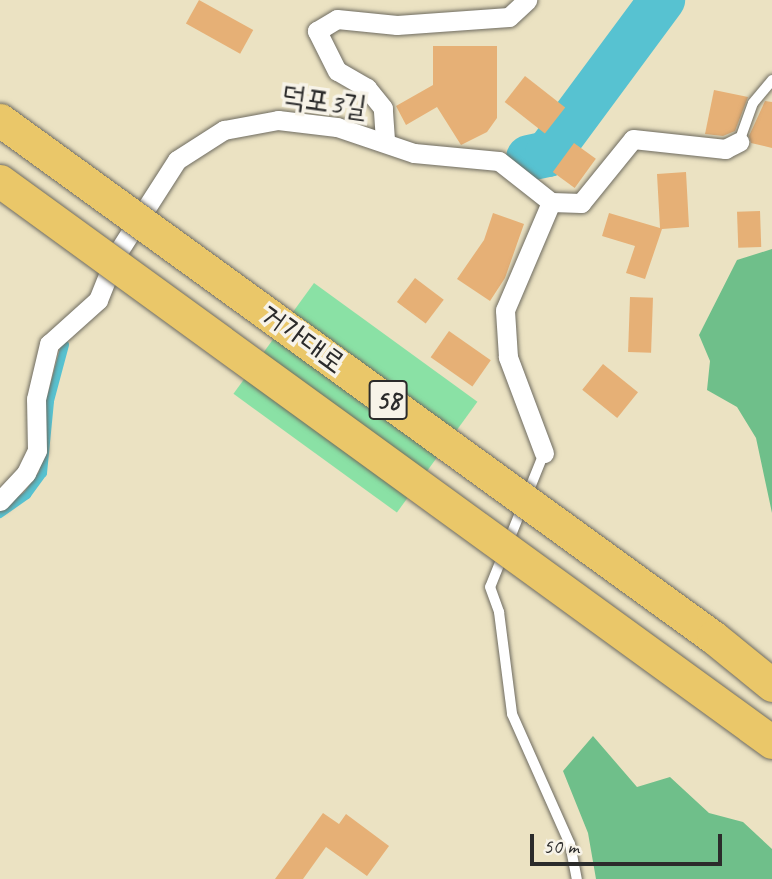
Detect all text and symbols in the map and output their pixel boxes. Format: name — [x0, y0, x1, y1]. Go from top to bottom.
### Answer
street label: 덕포3길 — [279, 77, 369, 125]
street label: 거가대로 — [253, 295, 353, 381]
road number: 58 — [367, 376, 409, 424]
scale bar — [534, 820, 726, 864]
text: 50 m — [543, 833, 579, 859]

